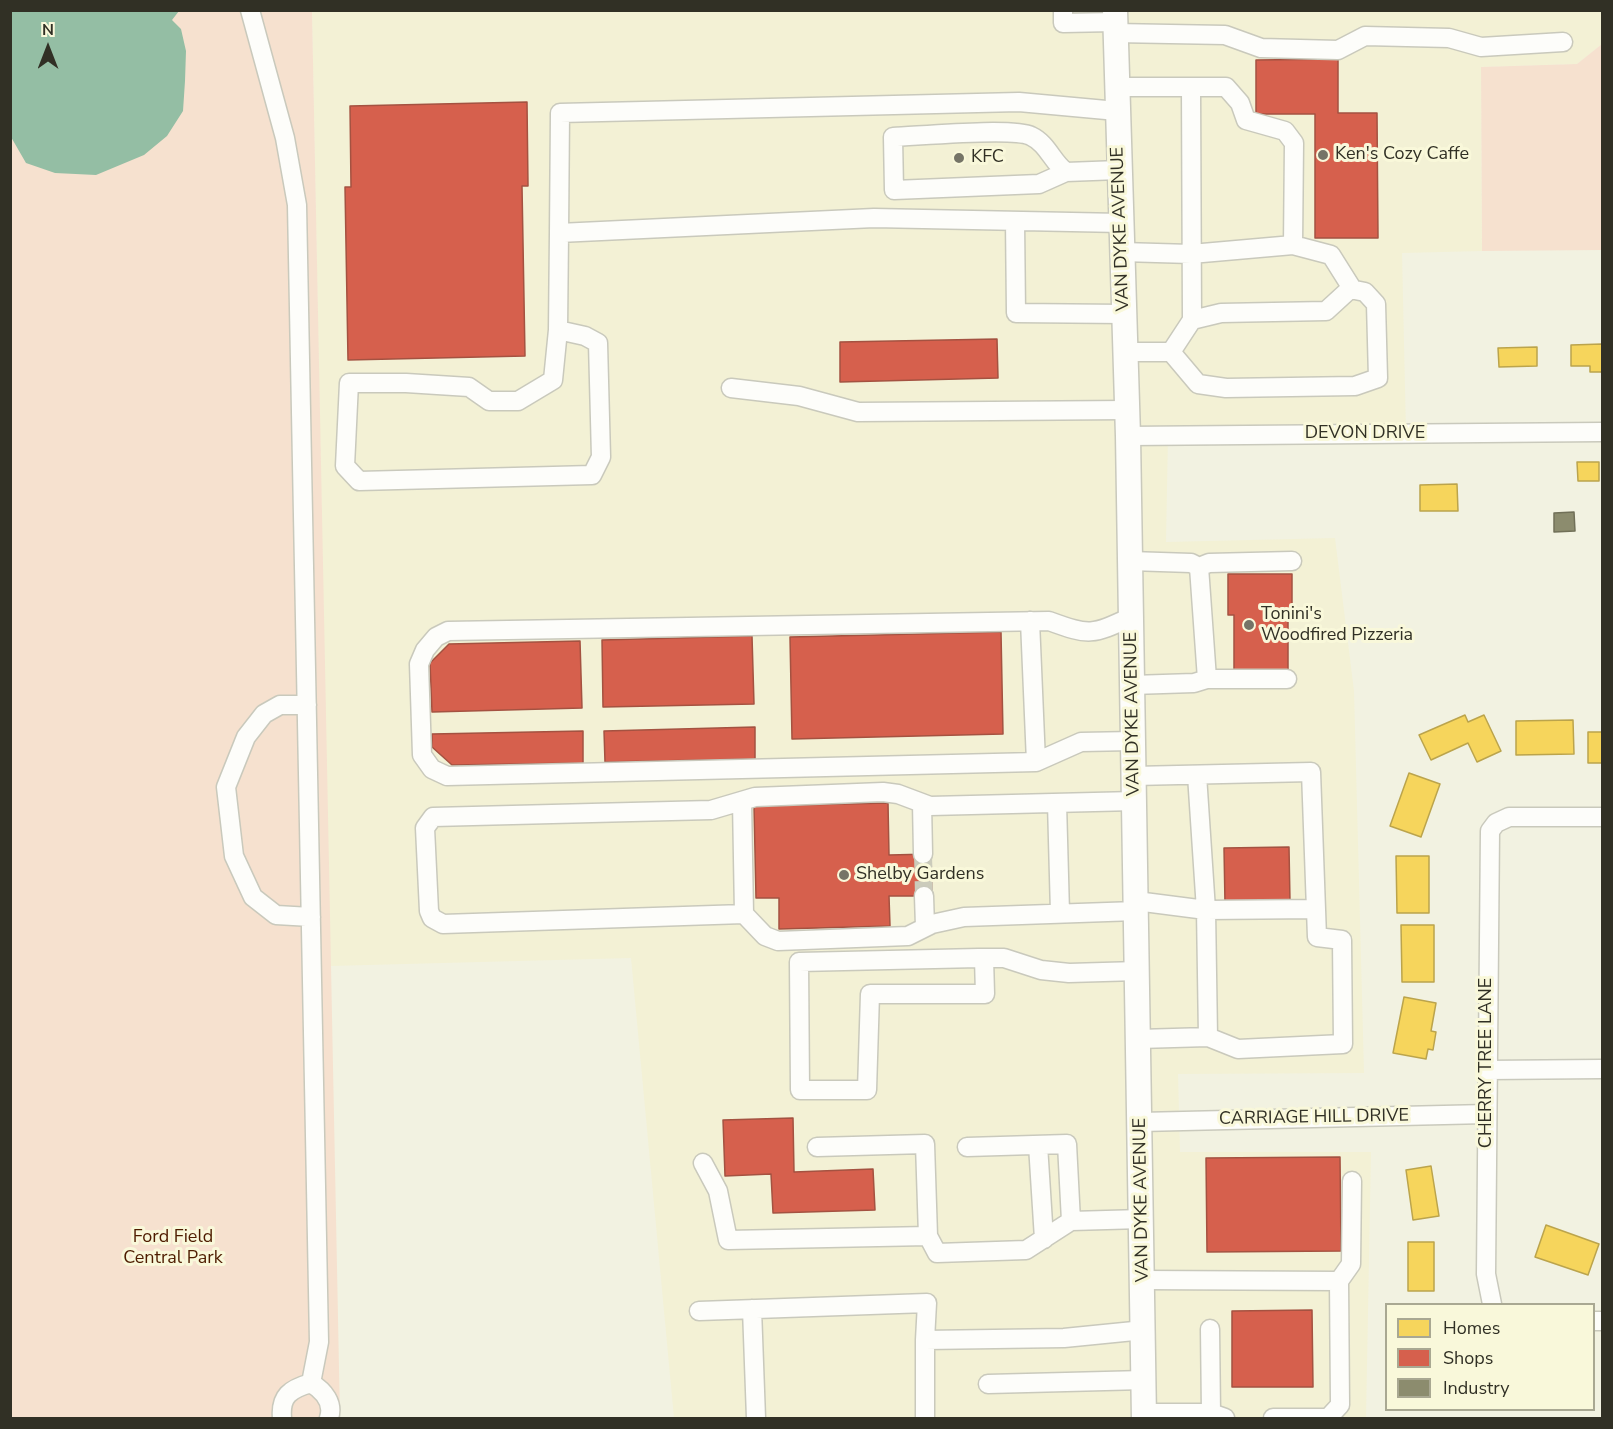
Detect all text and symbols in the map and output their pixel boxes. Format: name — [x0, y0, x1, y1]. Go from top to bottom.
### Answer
north arrow — [18, 18, 78, 78]
text: N — [42, 19, 54, 41]
place label: Ken's Cozy Caffe — [1335, 144, 1469, 166]
street label: VAN DYKE AVENUE — [1107, 146, 1135, 312]
place label: KFC — [971, 147, 1004, 169]
marker: Ken's Cozy Caffe — [1316, 148, 1330, 162]
marker: KFC — [952, 151, 966, 165]
street label: DEVON DRIVE — [1305, 423, 1425, 445]
place label: Tonini's Woodfired Pizzeria — [1261, 604, 1413, 646]
marker: Tonini's Woodfired Pizzeria — [1242, 618, 1256, 632]
street label: VAN DYKE AVENUE — [1121, 632, 1145, 796]
place label: Shelby Gardens — [856, 864, 984, 886]
marker: Shelby Gardens — [837, 868, 851, 882]
street label: CHERRY TREE LANE — [1476, 978, 1498, 1148]
street label: CARRIAGE HILL DRIVE — [1219, 1106, 1409, 1130]
street label: VAN DYKE AVENUE — [1130, 1118, 1154, 1282]
park label: Ford Field Central Park — [123, 1227, 223, 1270]
legend — [1385, 1303, 1595, 1411]
text: Homes — [1443, 1316, 1500, 1340]
text: Shops — [1443, 1346, 1493, 1370]
text: Industry — [1443, 1376, 1510, 1400]

